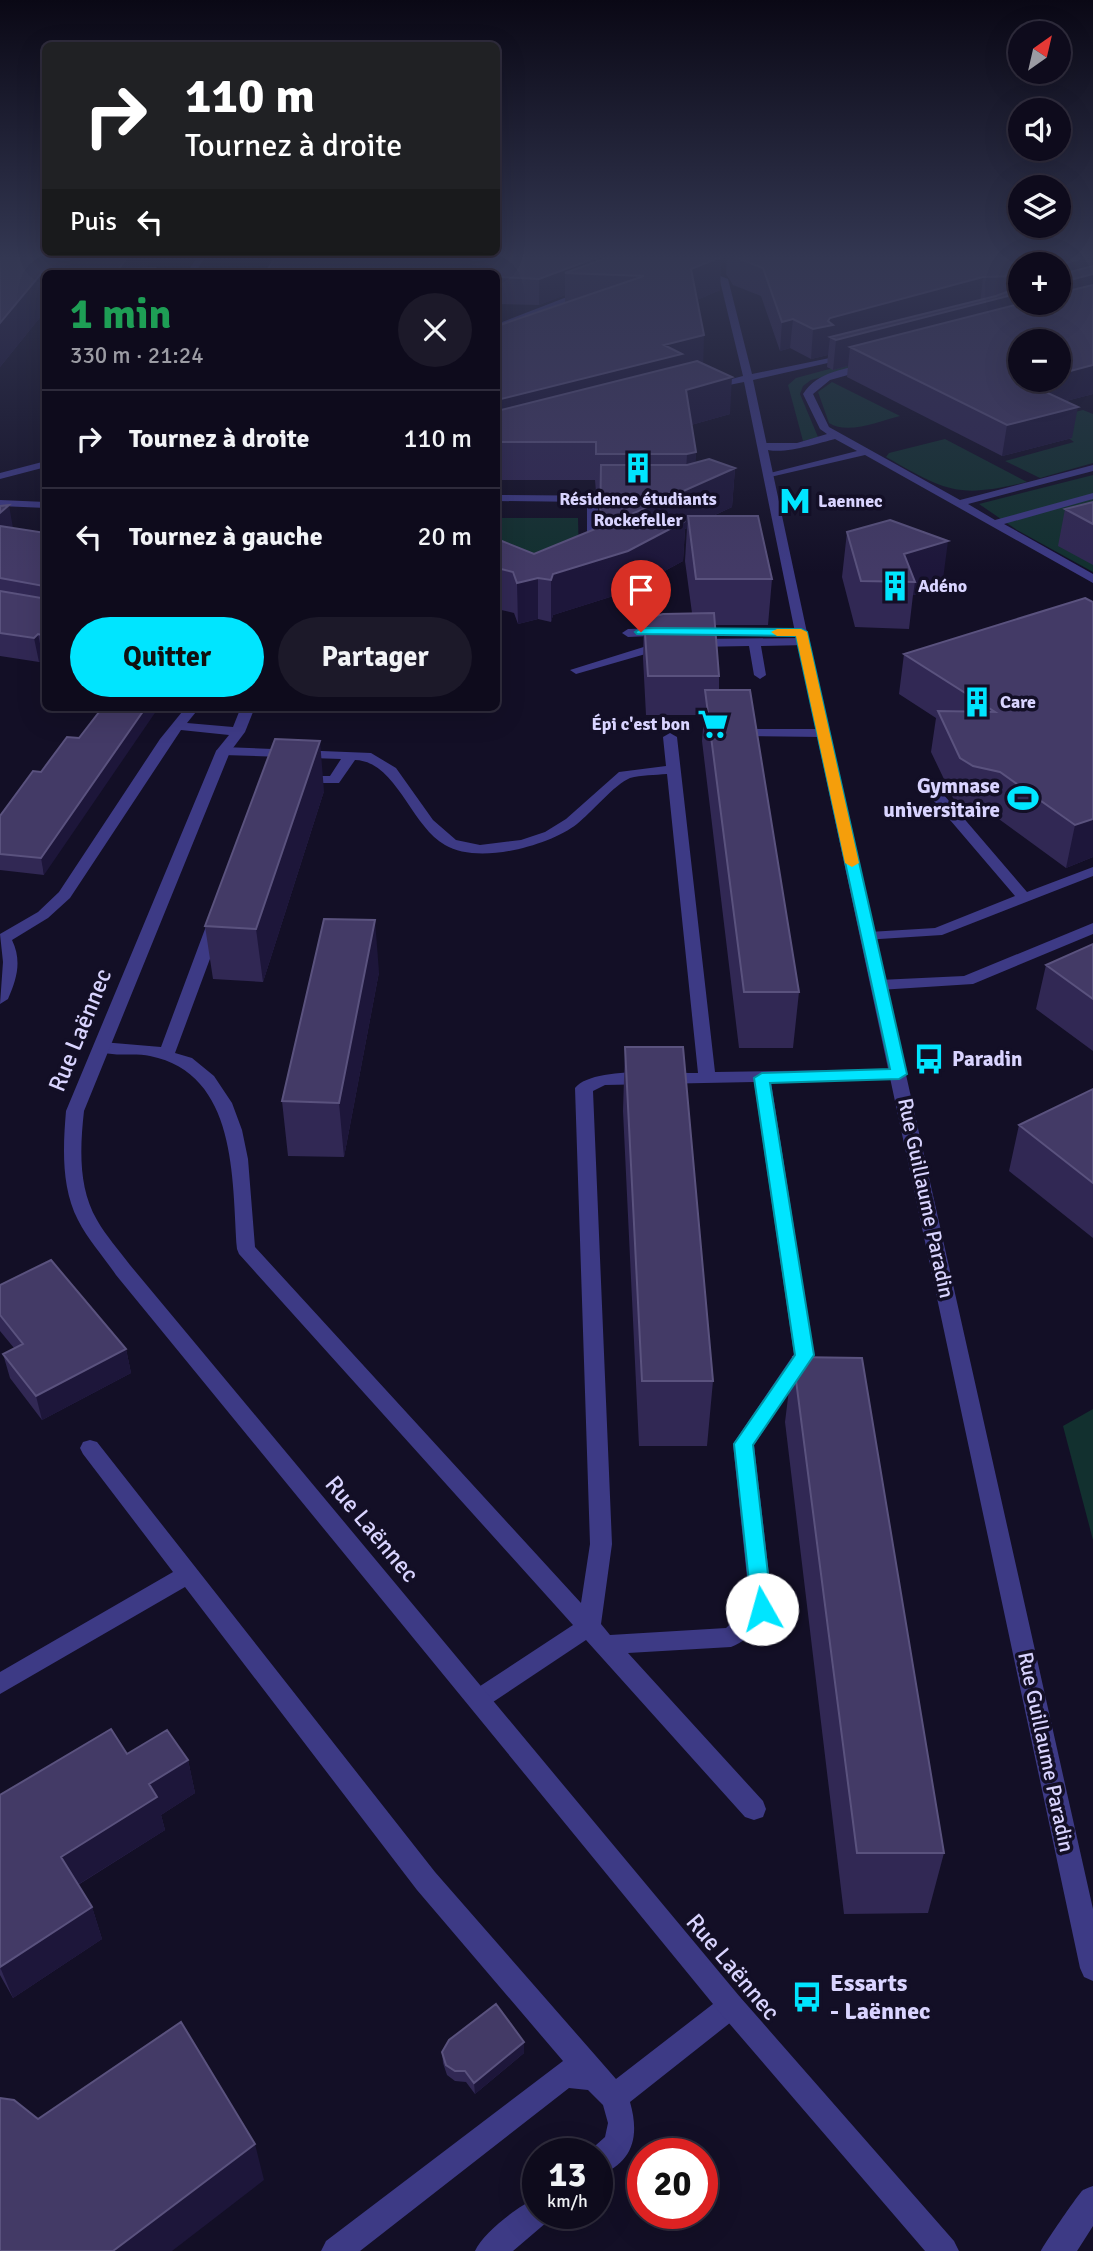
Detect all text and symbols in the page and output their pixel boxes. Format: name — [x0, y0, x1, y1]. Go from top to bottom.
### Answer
north arrow — [1008, 21, 1071, 84]
map controls — [1008, 21, 1071, 392]
text: 110 m — [185, 66, 315, 126]
icon: right — [70, 70, 161, 161]
button: sound — [1008, 98, 1071, 161]
text: Tournez à droite — [185, 126, 402, 165]
button: layers — [1008, 175, 1071, 238]
icon: left — [131, 203, 169, 241]
text: Puis — [70, 206, 117, 238]
button: + — [1008, 252, 1071, 315]
text: 1 min — [70, 289, 171, 340]
button: close — [398, 293, 472, 367]
button: − — [1008, 329, 1071, 392]
text: 330 m · 21:24 — [70, 341, 204, 370]
icon: right — [70, 420, 108, 458]
text: Tournez à droite — [129, 423, 309, 455]
text: 110 m — [403, 423, 472, 455]
building icon: Résidence étudiants Rockefeller — [621, 451, 655, 485]
metro station icon: Laennec — [778, 484, 812, 518]
place label: Résidence étudiants Rockefeller — [559, 488, 717, 531]
place label: Laennec — [818, 490, 883, 512]
icon: left — [70, 518, 108, 556]
text: Tournez à gauche — [129, 521, 323, 553]
text: 20 m — [417, 521, 472, 553]
pin — [611, 560, 671, 632]
building icon: Adéno — [878, 569, 912, 603]
icon: arrive — [622, 571, 660, 609]
place label: Adéno — [918, 575, 967, 597]
button: Quitter — [70, 617, 264, 697]
button: Partager — [278, 617, 472, 697]
building icon: Care — [960, 685, 994, 719]
place label: Care — [1000, 691, 1036, 713]
supermarket icon: Épi c'est bon — [696, 707, 730, 741]
place label: Épi c'est bon — [591, 713, 690, 735]
place label: Gymnase universitaire — [883, 773, 1000, 823]
sports icon: Gymnase universitaire — [1006, 781, 1040, 815]
street label: Rue Laënnec — [42, 964, 118, 1096]
bus stop icon: Paradin — [912, 1042, 946, 1076]
place label: Paradin — [952, 1046, 1023, 1072]
street label: Rue Guillaume Paradin — [892, 1096, 960, 1300]
street label: Rue Laënnec — [319, 1470, 425, 1588]
position arrow — [725, 1572, 799, 1646]
street label: Rue Guillaume Paradin — [1012, 1650, 1080, 1854]
street label: Rue Laënnec — [680, 1908, 786, 2026]
place label: Essarts - Laënnec — [830, 1968, 931, 2026]
bus stop icon: Essarts - Laënnec — [790, 1980, 824, 2014]
speed limit sign: 20 — [627, 2138, 718, 2229]
text: 13 — [549, 2153, 586, 2196]
text: km/h — [547, 2190, 588, 2212]

